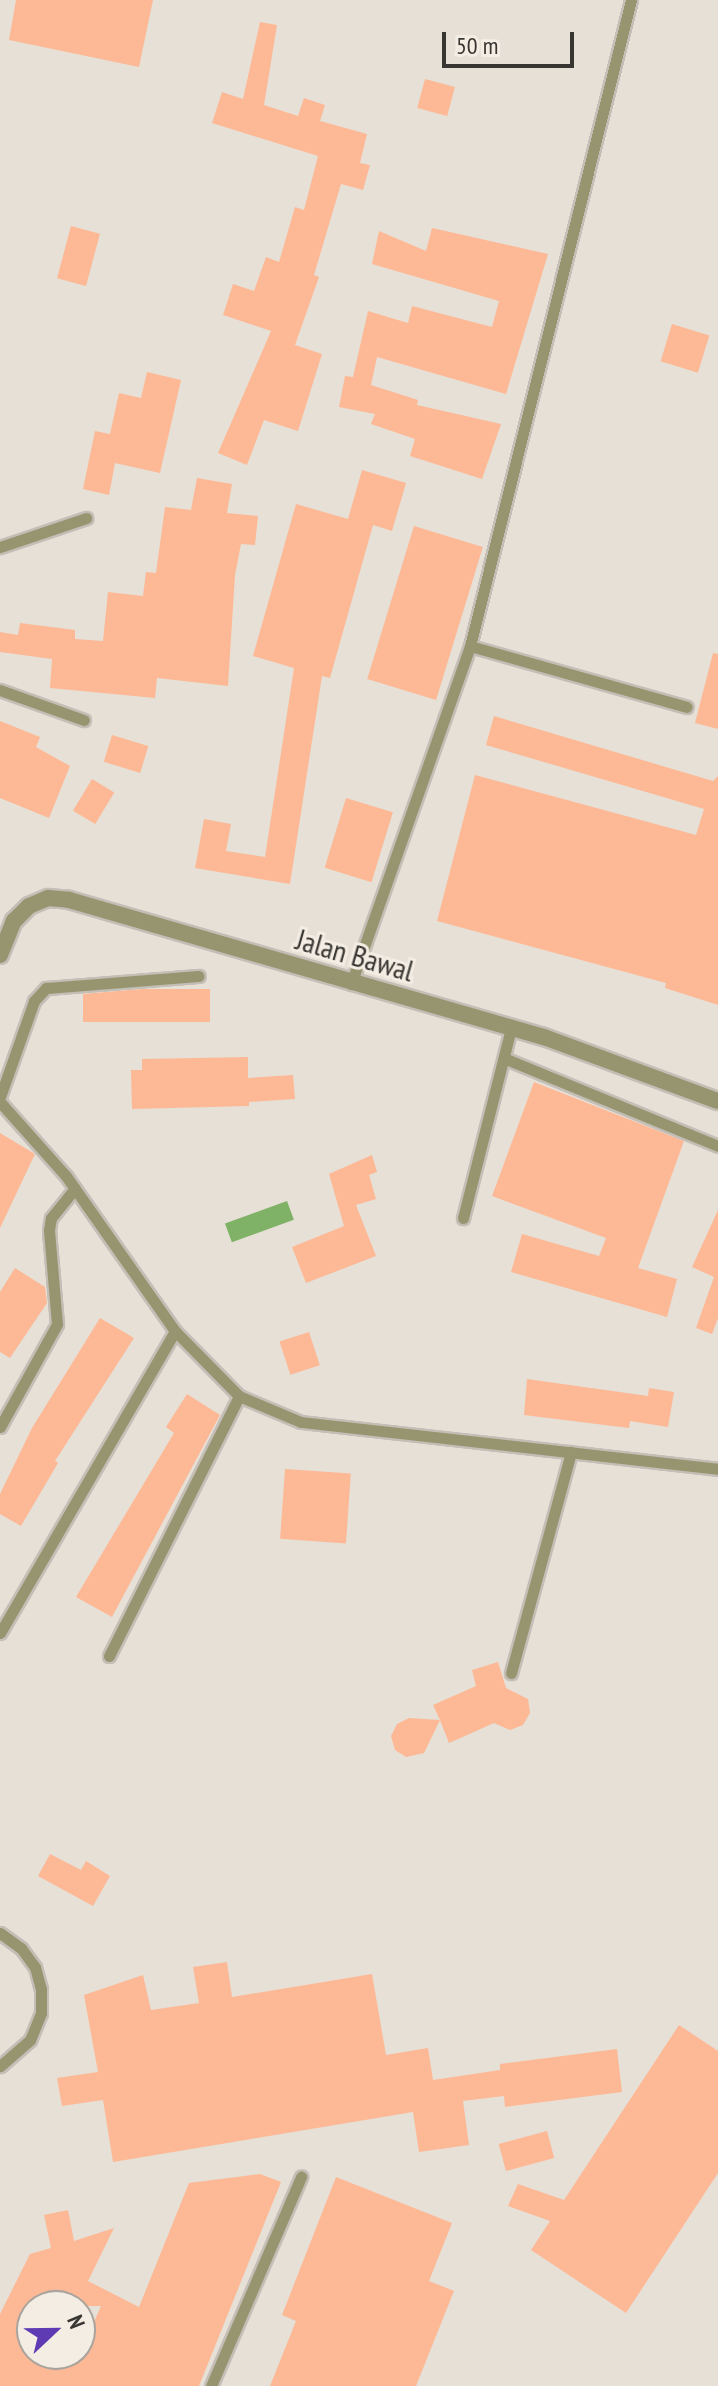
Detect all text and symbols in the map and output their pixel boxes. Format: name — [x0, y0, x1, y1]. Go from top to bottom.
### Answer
scale bar — [446, 16, 578, 66]
text: 50 m — [456, 30, 498, 61]
street label: Jalan Bawal — [292, 921, 418, 989]
north arrow — [16, 2290, 96, 2370]
text: N — [61, 2311, 92, 2333]

